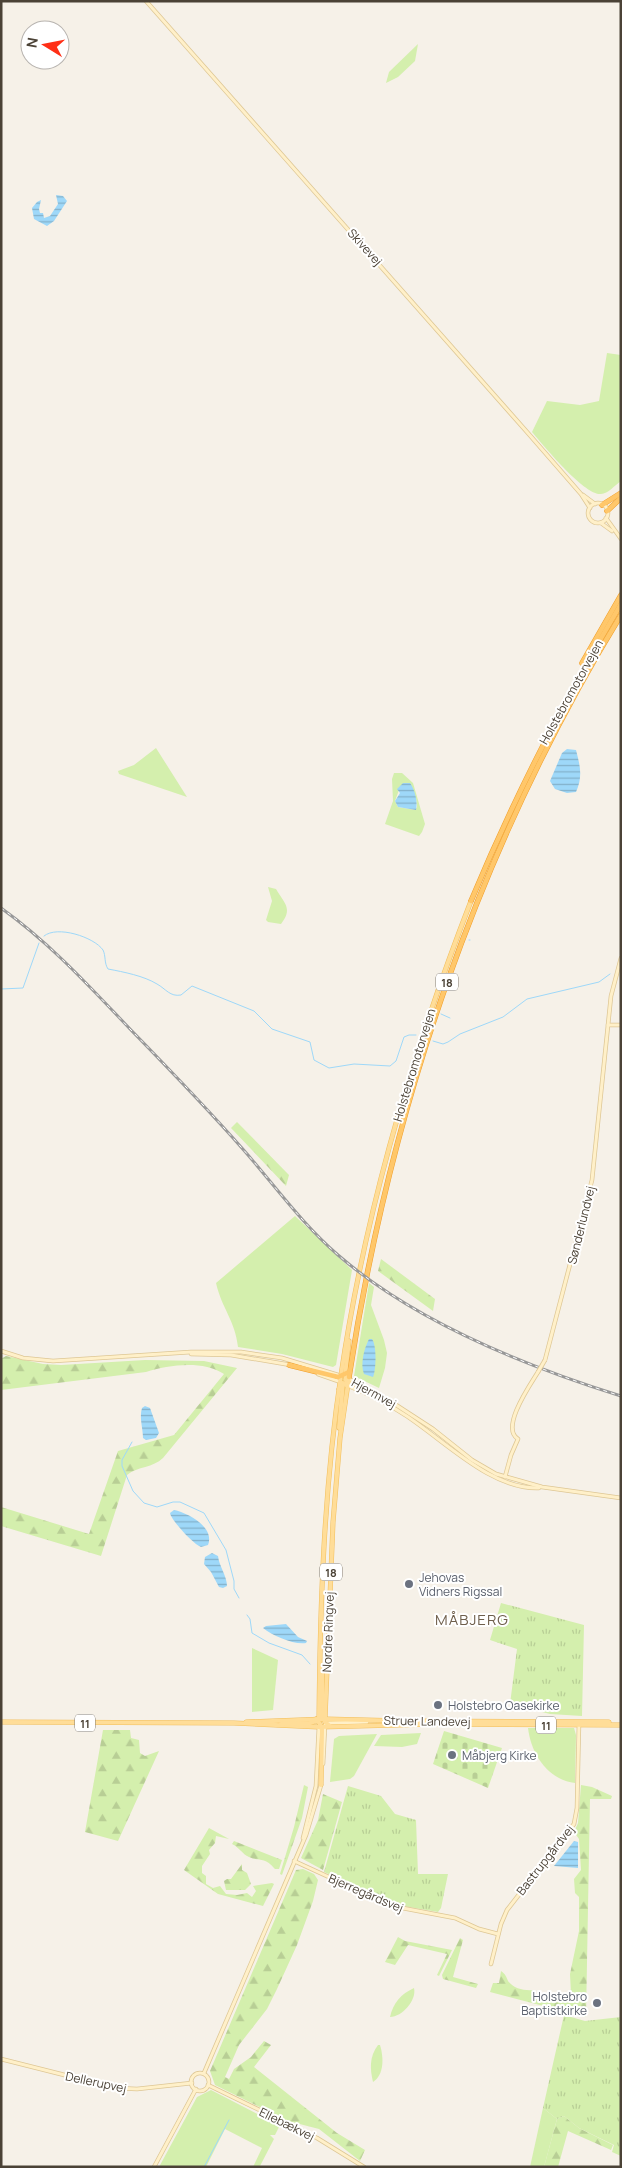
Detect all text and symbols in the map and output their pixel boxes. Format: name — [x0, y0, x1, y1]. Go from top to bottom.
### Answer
north arrow — [20, 20, 70, 70]
text: N — [21, 36, 42, 49]
street label: Skivevej — [344, 225, 386, 269]
street label: Holstebromotorvejen — [535, 637, 607, 747]
road number: 18 — [436, 974, 458, 990]
street label: Holstebromotorvejen — [389, 1006, 439, 1124]
street label: Sønderlundvej — [563, 1184, 599, 1266]
street label: Hjermvej — [349, 1374, 399, 1412]
road number: 18 — [320, 1564, 342, 1580]
place label: Jehovas Vidners Rigssal — [419, 1569, 502, 1600]
marker: Jehovas Vidners Rigssal — [403, 1578, 415, 1590]
street label: Nordre Ringvej — [318, 1591, 338, 1673]
district label: MÅBJERG — [435, 1609, 509, 1630]
place label: Holstebro Oasekirke — [448, 1697, 559, 1714]
marker: Holstebro Oasekirke — [432, 1699, 444, 1711]
street label: Struer Landevej — [383, 1712, 471, 1730]
road number: 11 — [75, 1715, 95, 1732]
road number: 11 — [536, 1716, 556, 1734]
place label: Måbjerg Kirke — [462, 1747, 537, 1764]
marker: Måbjerg Kirke — [446, 1749, 458, 1761]
street label: Bastrupgårdvej — [512, 1821, 578, 1899]
street label: Bjerregårdsvej — [326, 1870, 406, 1916]
place label: Holstebro Baptistkirke — [521, 1988, 587, 2019]
marker: Holstebro Baptistkirke — [591, 1997, 603, 2009]
street label: Dellerupvej — [64, 2067, 128, 2097]
street label: Ellebækvej — [256, 2103, 318, 2145]

